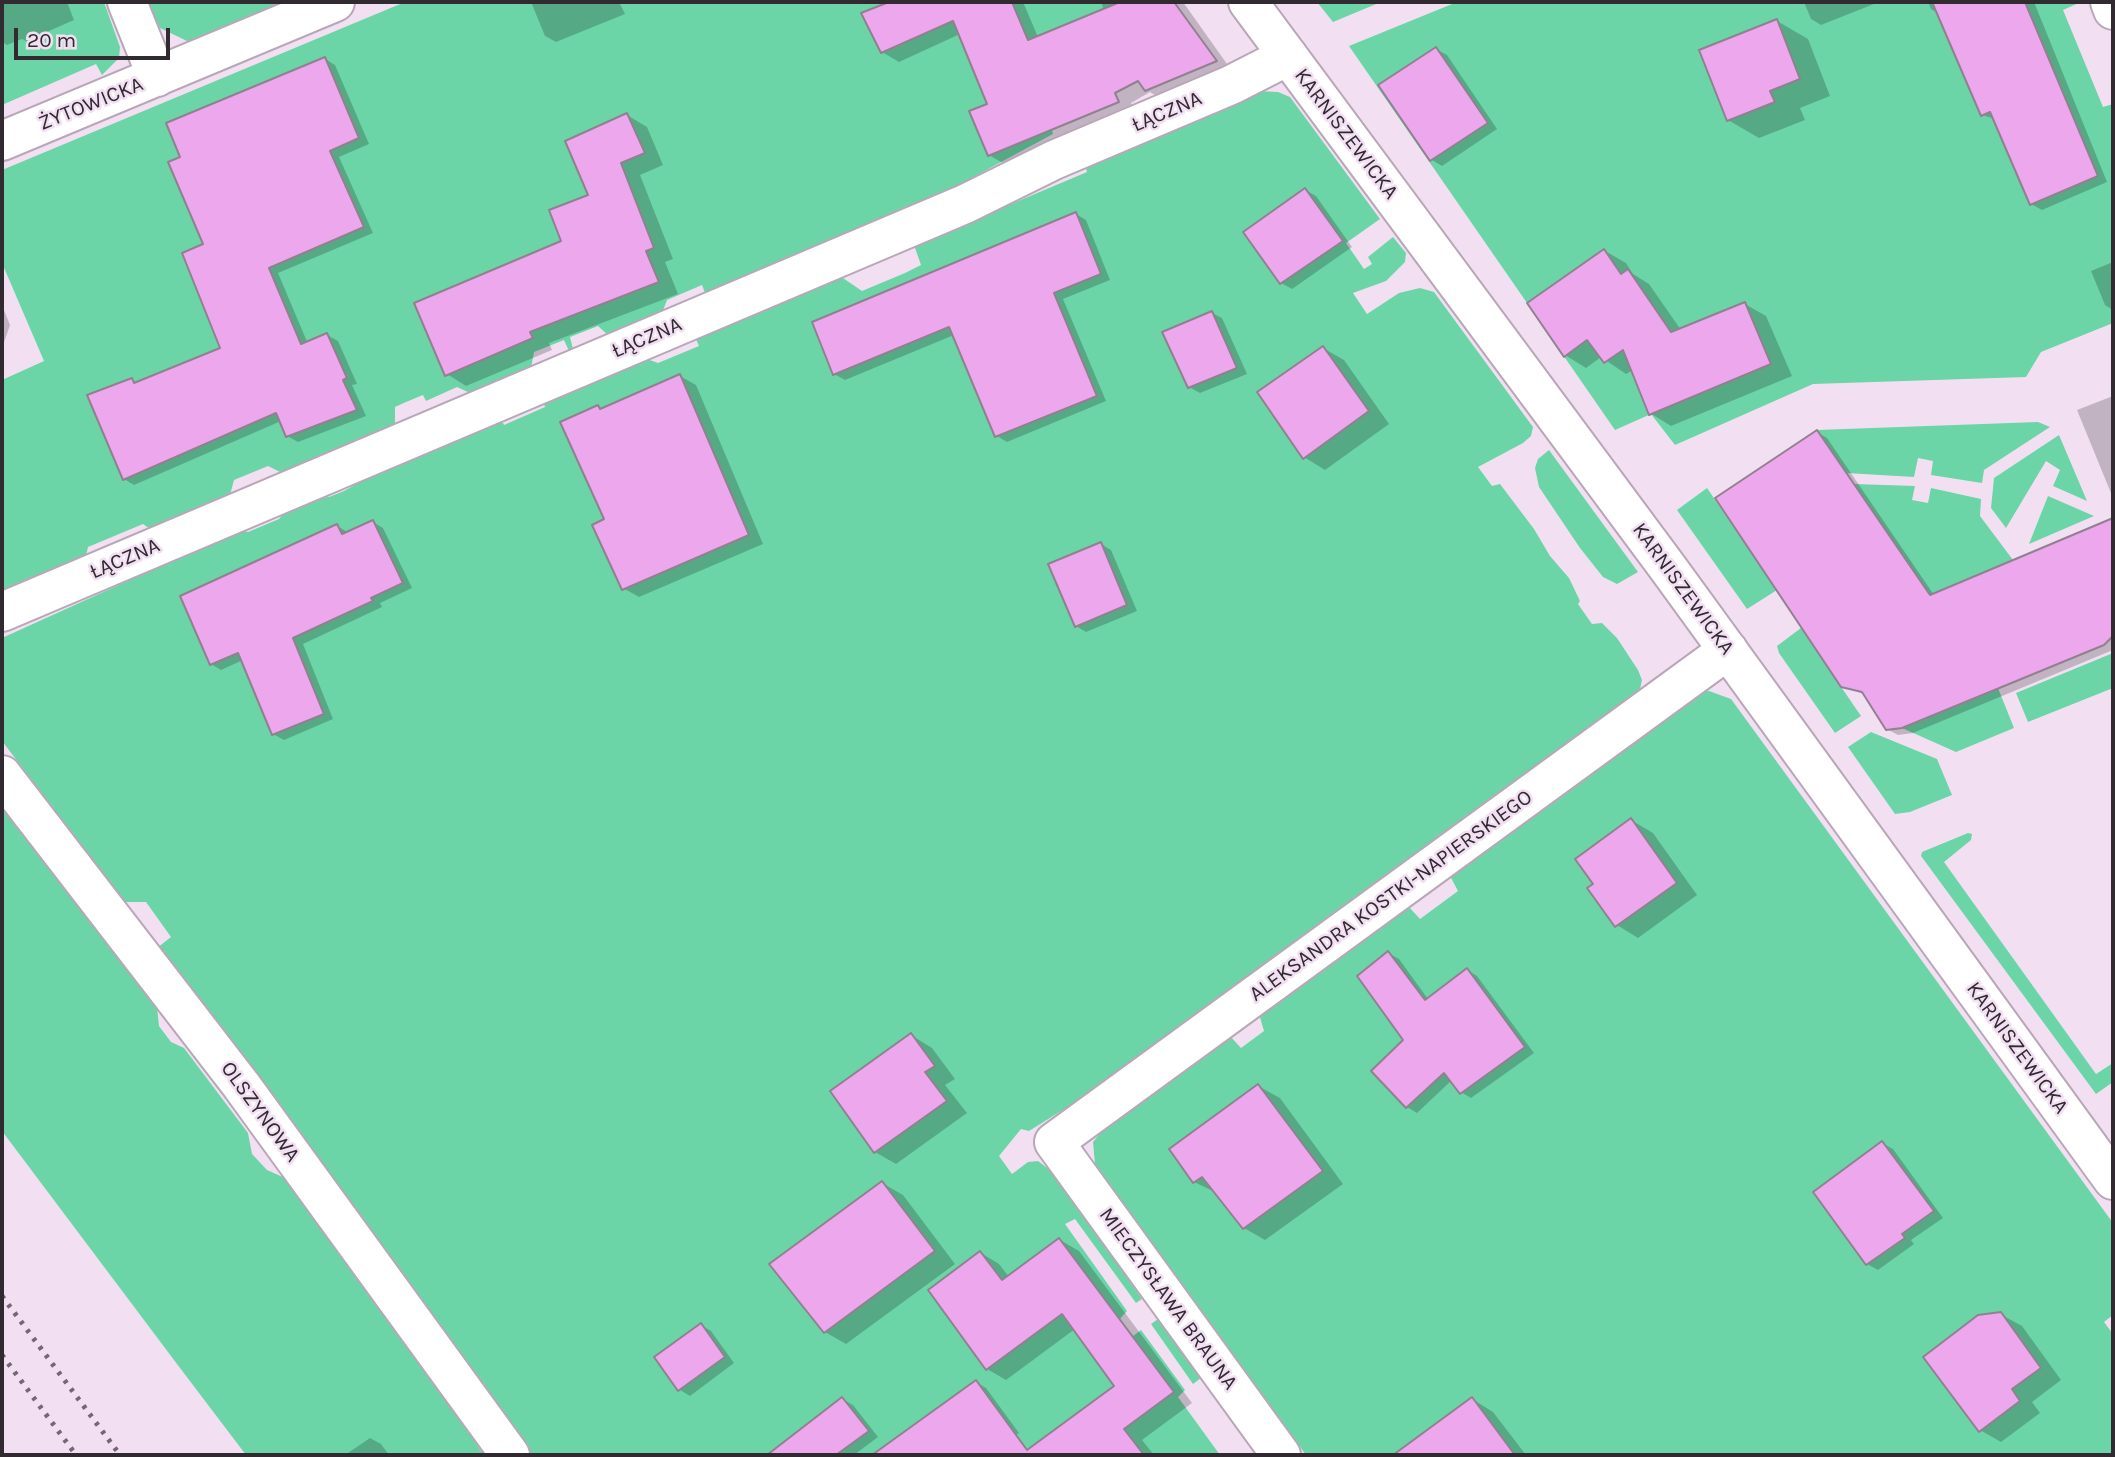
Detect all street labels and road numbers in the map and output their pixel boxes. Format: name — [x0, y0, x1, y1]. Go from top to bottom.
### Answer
street label: KARNISZEWICKA — [1289, 64, 1403, 204]
street label: ŻYTOWICKA — [35, 72, 147, 136]
street label: ŁĄCZNA — [1128, 86, 1206, 138]
street label: ŁĄCZNA — [608, 312, 686, 364]
street label: KARNISZEWICKA — [1627, 518, 1739, 660]
street label: ŁĄCZNA — [86, 533, 164, 585]
street label: ALEKSANDRA KOSTKI-NAPIERSKIEGO — [1245, 785, 1537, 1007]
street label: KARNISZEWICKA — [1961, 977, 2073, 1119]
street label: OLSZYNOWA — [215, 1057, 305, 1167]
street label: MIECZYSŁAWA BRAUNA — [1093, 1203, 1243, 1395]

